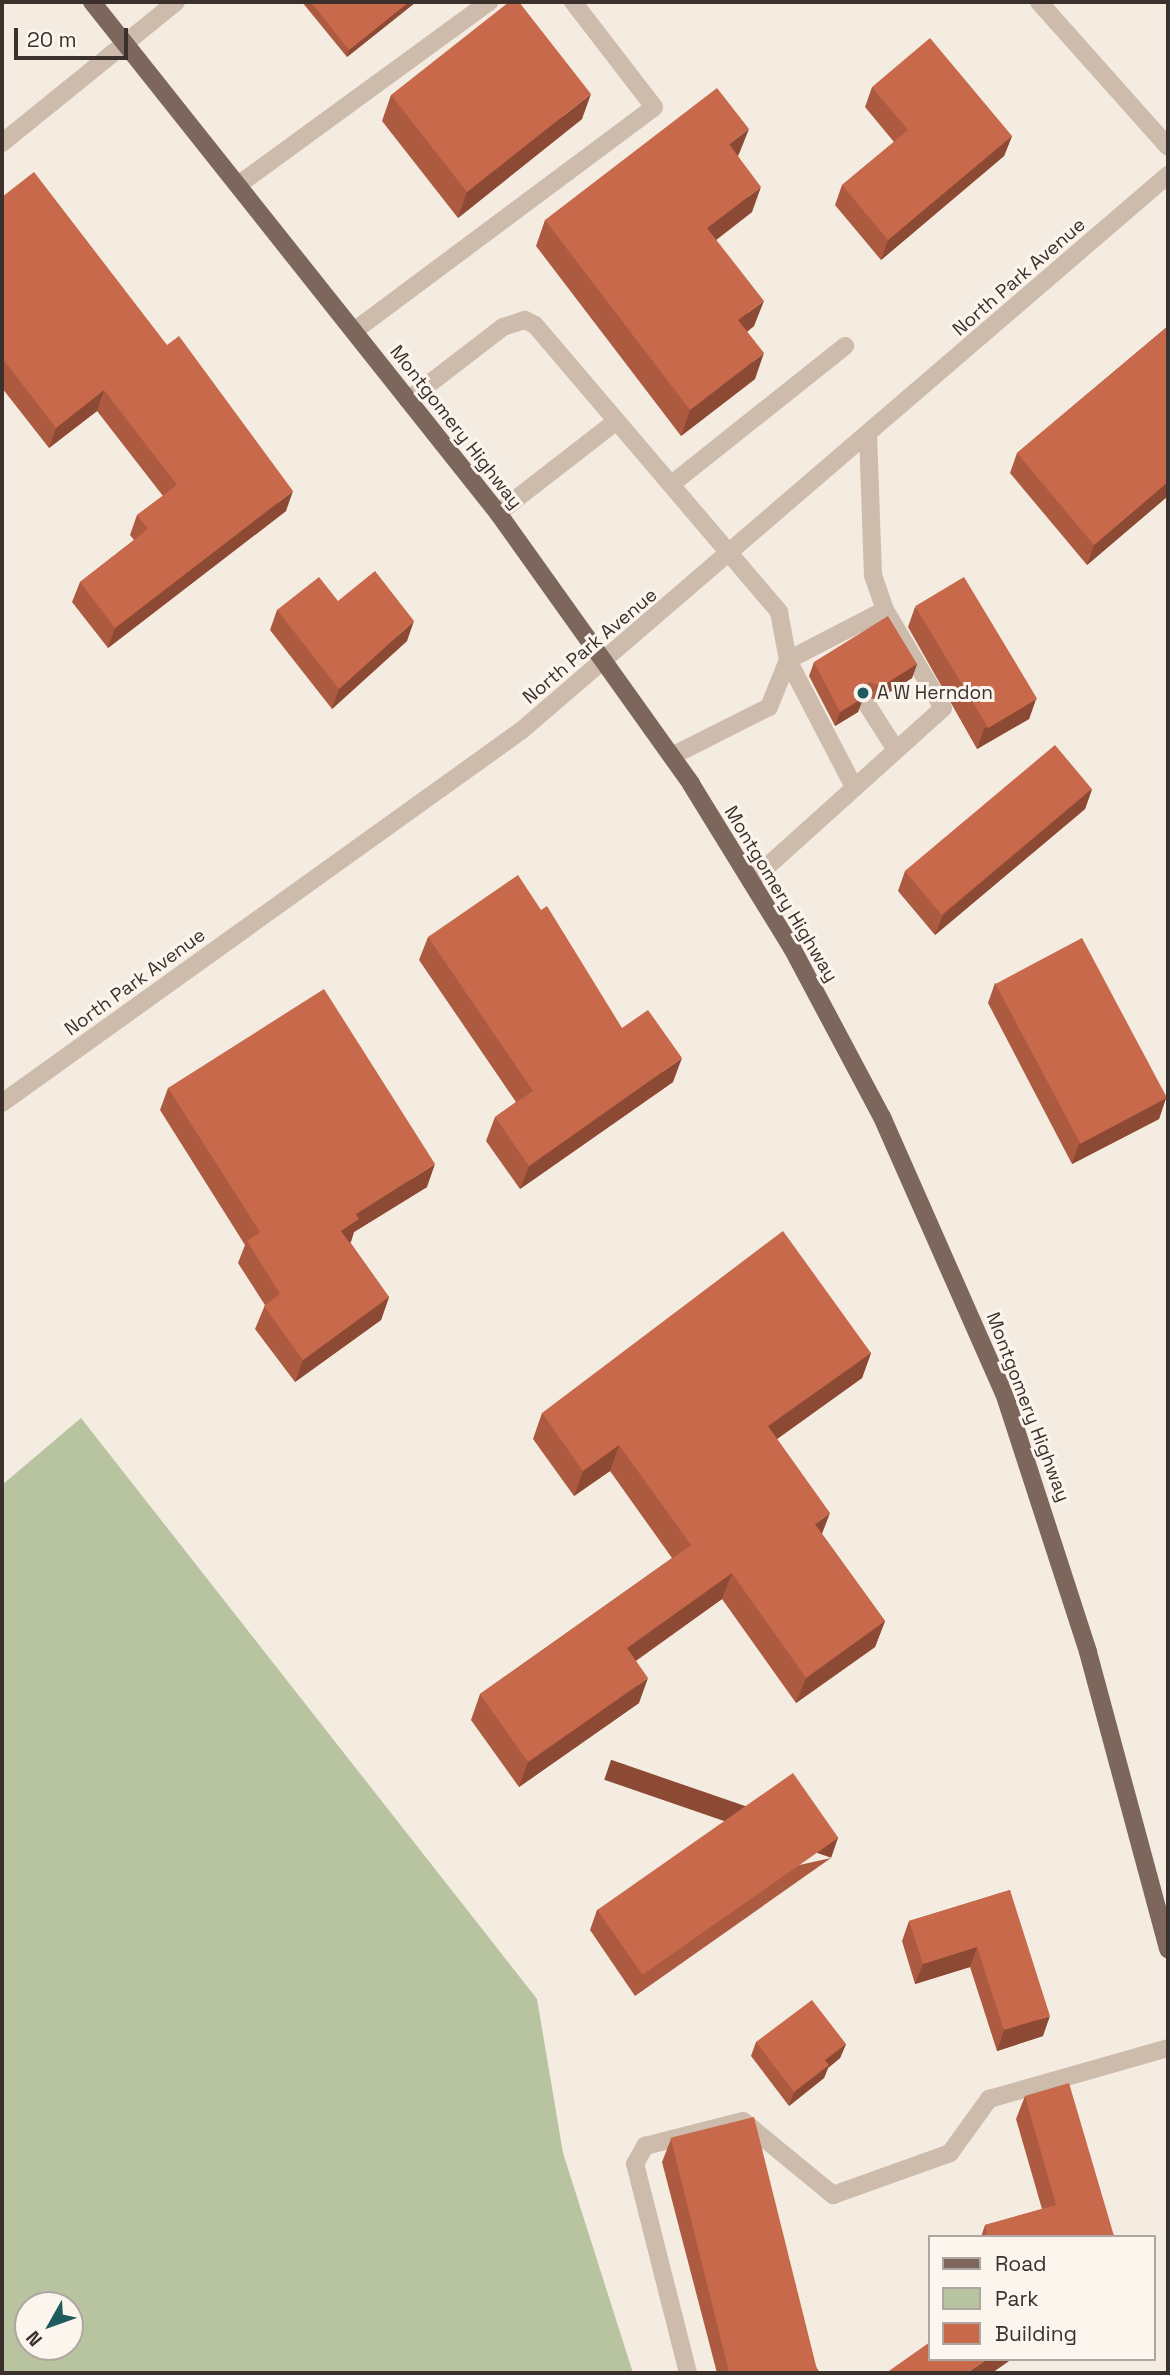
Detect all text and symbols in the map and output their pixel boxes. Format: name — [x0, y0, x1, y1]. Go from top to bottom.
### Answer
scale bar — [18, 14, 131, 58]
text: 20 m — [27, 26, 77, 53]
street label: North Park Avenue — [948, 213, 1090, 341]
street label: Montgomery Highway — [385, 341, 527, 513]
street label: North Park Avenue — [518, 583, 662, 709]
place label: A W Herndon — [877, 682, 994, 704]
marker: A W Herndon — [855, 685, 871, 701]
street label: Montgomery Highway — [719, 802, 843, 986]
street label: North Park Avenue — [60, 923, 210, 1041]
street label: Montgomery Highway — [981, 1309, 1075, 1505]
legend — [928, 2235, 1156, 2361]
text: Road — [995, 2250, 1047, 2277]
text: Park — [995, 2285, 1039, 2312]
north arrow — [14, 2291, 84, 2361]
text: Building — [995, 2320, 1077, 2347]
text: N — [20, 2326, 48, 2351]

